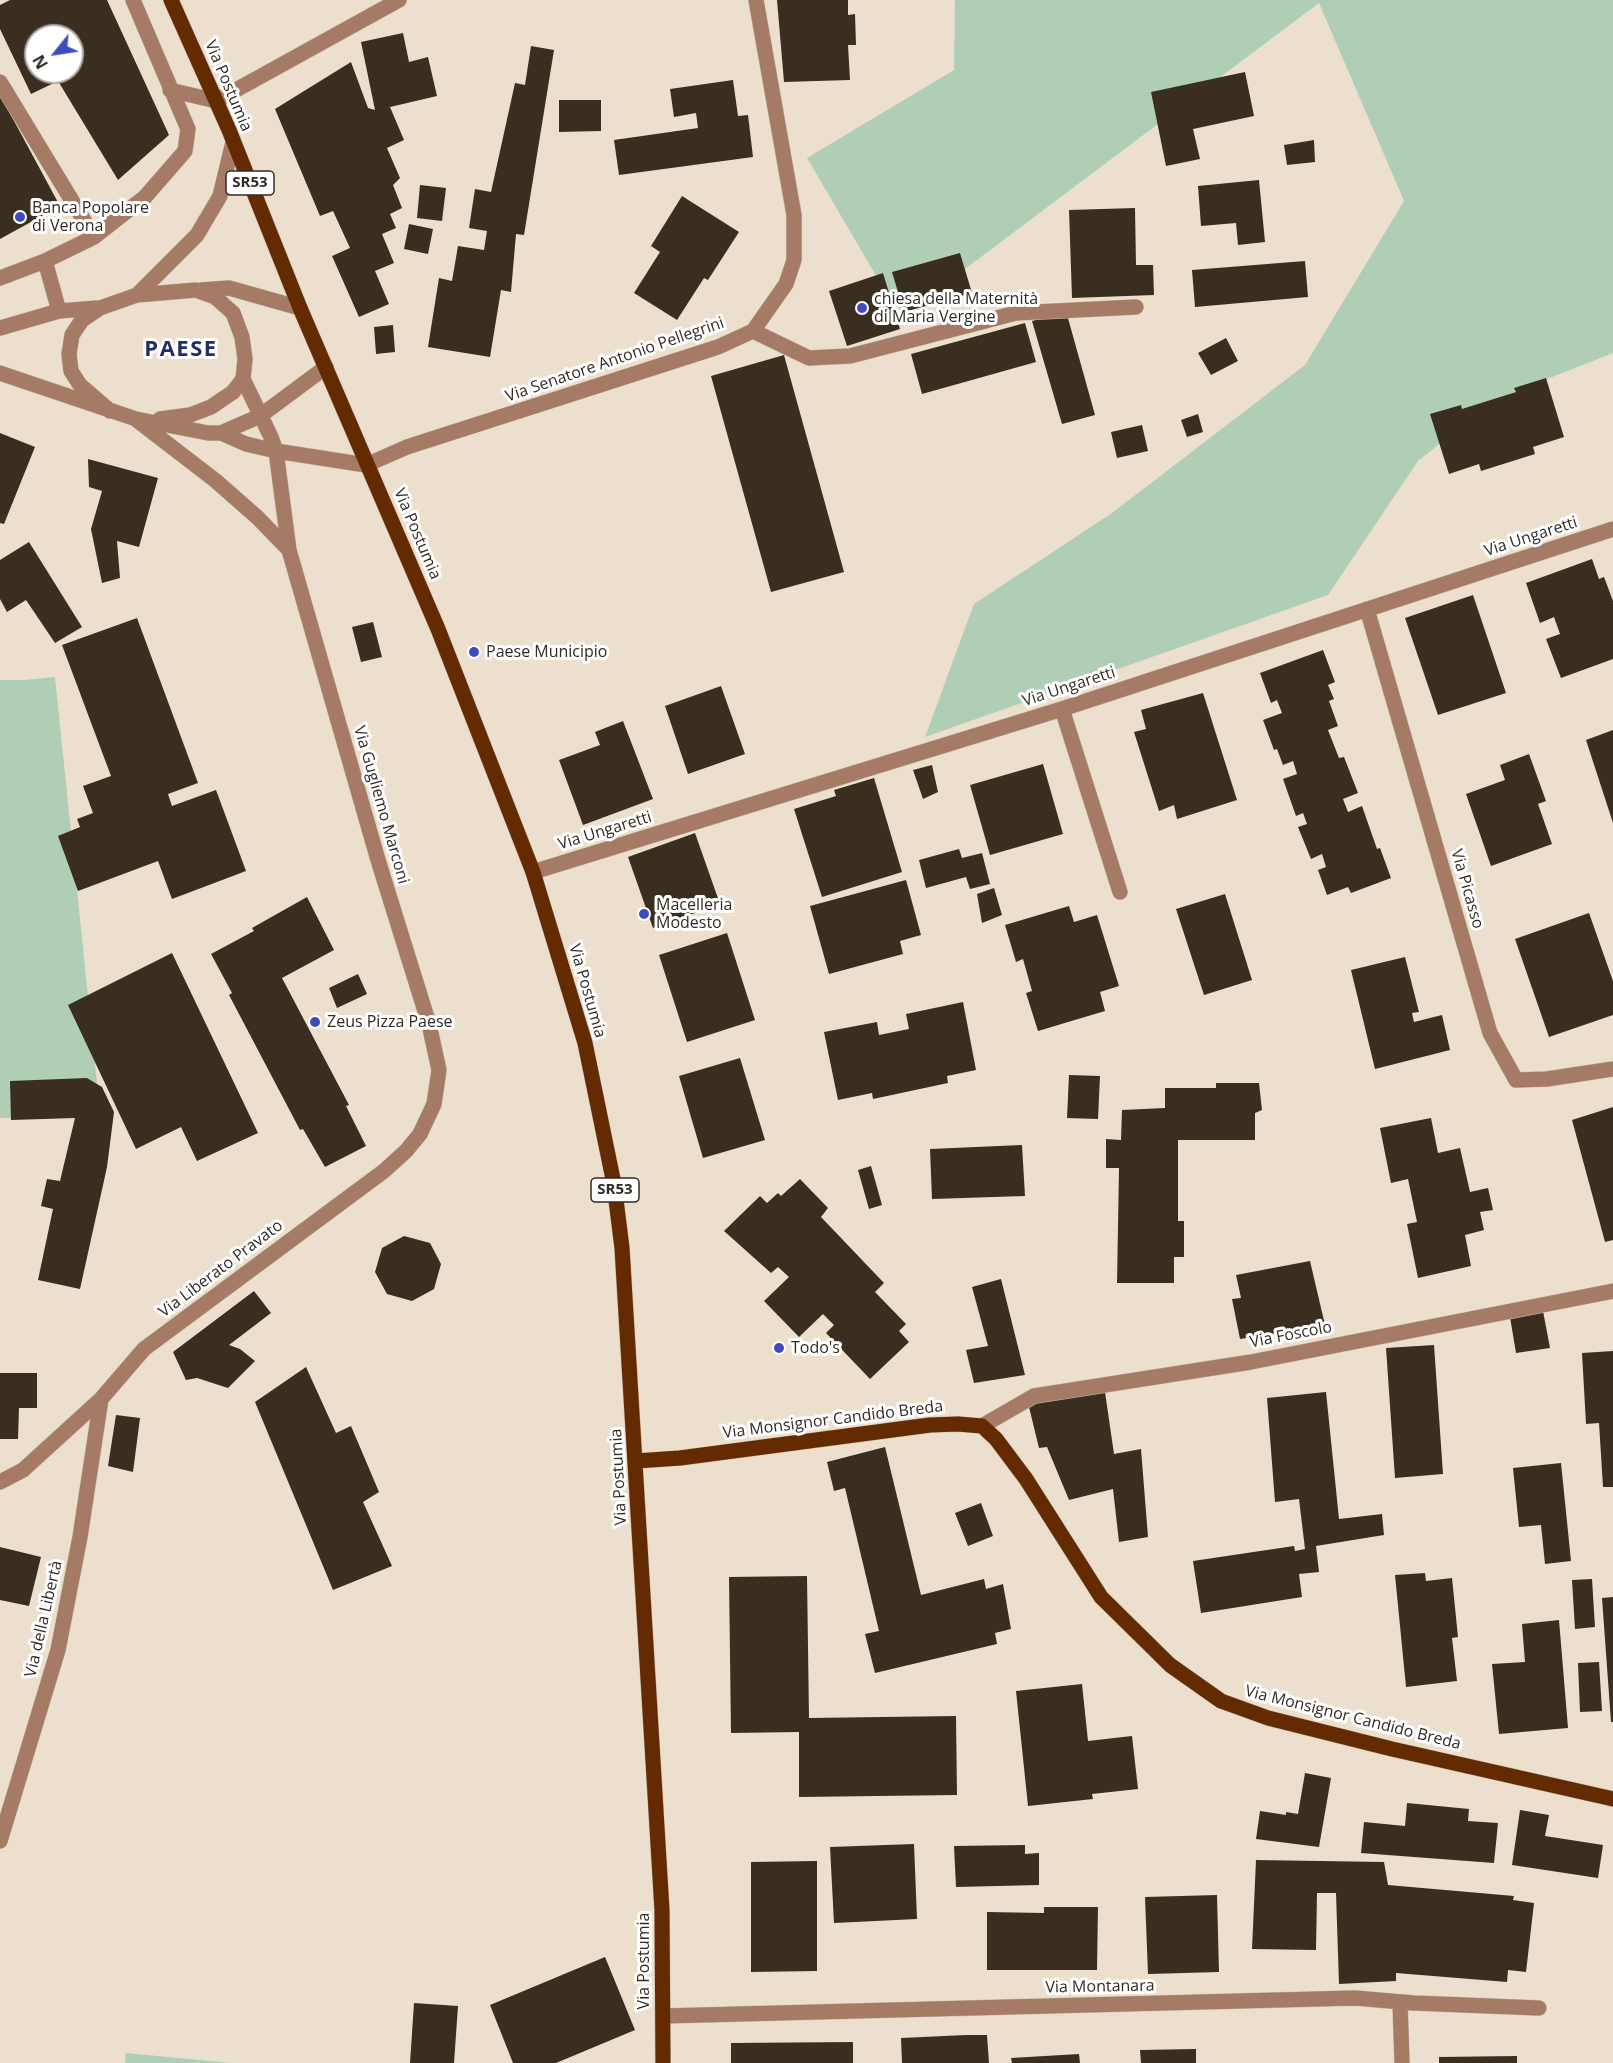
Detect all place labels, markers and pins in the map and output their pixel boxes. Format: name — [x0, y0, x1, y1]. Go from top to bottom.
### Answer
place label: Banca Popolare di Verona — [32, 198, 149, 236]
marker: Banca Popolare di Verona — [13, 210, 27, 224]
place label: chiesa della Maternità di Maria Vergine — [874, 289, 1038, 327]
marker: chiesa della Maternità di Maria Vergine — [855, 301, 869, 315]
place label: Paese Municipio — [486, 642, 607, 662]
marker: Paese Municipio — [467, 645, 481, 659]
place label: Macelleria Modesto — [656, 895, 732, 933]
marker: Macelleria Modesto — [637, 907, 651, 921]
place label: Zeus Pizza Paese — [327, 1012, 453, 1032]
marker: Zeus Pizza Paese — [308, 1015, 322, 1029]
place label: Todo's — [791, 1338, 840, 1358]
marker: Todo's — [772, 1341, 786, 1355]

